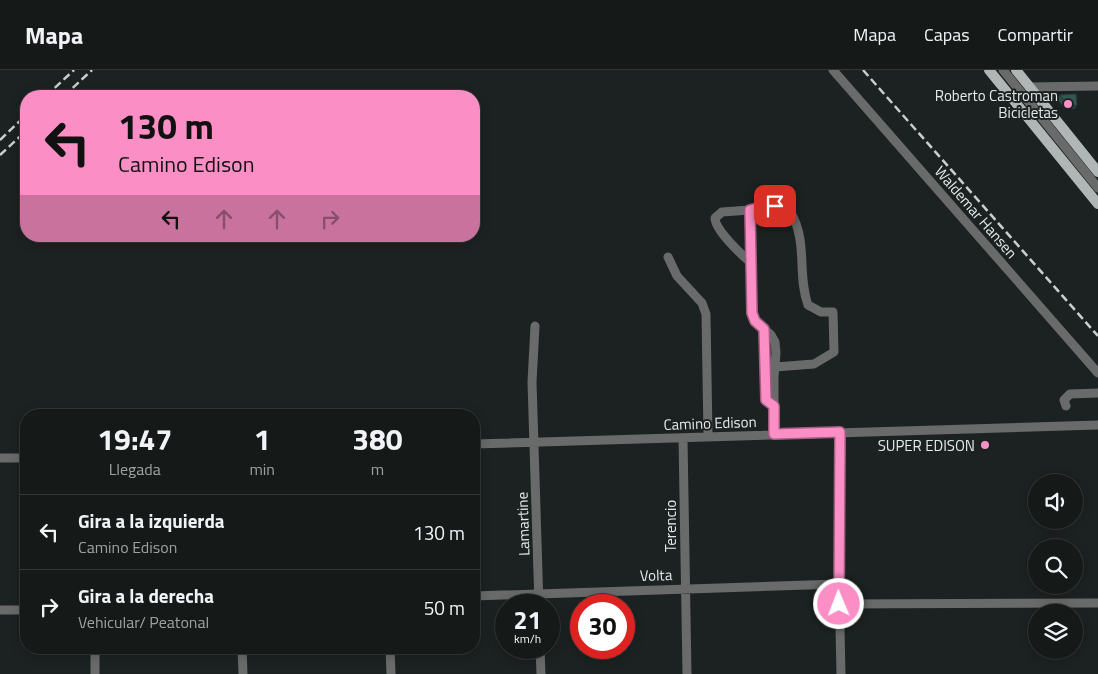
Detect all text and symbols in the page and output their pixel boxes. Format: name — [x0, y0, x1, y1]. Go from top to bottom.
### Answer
text: Mapa — [25, 17, 83, 53]
text: Mapa — [853, 21, 896, 48]
text: Capas — [924, 21, 970, 48]
text: Compartir — [998, 21, 1073, 48]
place label: Roberto Castroman Bicicletas — [935, 84, 1058, 124]
marker: Roberto Castroman Bicicletas — [1062, 98, 1074, 110]
text: 130 m — [118, 99, 214, 153]
icon: left — [35, 110, 100, 175]
text: Camino Edison — [118, 147, 255, 181]
street label: Waldemar Hansen — [929, 161, 1023, 263]
pin — [754, 185, 796, 227]
icon: arrive — [761, 192, 789, 220]
icon: left — [157, 205, 185, 233]
icon: ahead — [210, 205, 238, 233]
icon: ahead — [263, 205, 291, 233]
icon: right — [316, 205, 344, 233]
street label: Camino Edison — [663, 410, 757, 436]
text: 19:47 — [97, 416, 172, 462]
text: 1 — [254, 416, 271, 462]
text: 380 — [352, 416, 403, 462]
place label: SUPER EDISON — [878, 434, 975, 457]
marker: SUPER EDISON — [979, 439, 991, 451]
text: Llegada — [109, 457, 161, 481]
text: min — [249, 457, 275, 481]
text: m — [371, 457, 384, 481]
map controls — [1028, 474, 1083, 659]
button: sound — [1028, 474, 1083, 529]
street label: Lamartine — [510, 492, 536, 556]
street label: Terencio — [659, 500, 682, 552]
text: Gira a la izquierda — [78, 506, 225, 535]
icon: left — [35, 518, 63, 546]
text: 130 m — [413, 518, 465, 547]
text: Camino Edison — [78, 535, 177, 559]
button: search — [1028, 539, 1083, 594]
street label: Volta — [639, 563, 673, 587]
position arrow — [812, 577, 864, 629]
text: Gira a la derecha — [78, 581, 214, 610]
icon: right — [35, 593, 63, 621]
text: 50 m — [424, 593, 465, 622]
speed limit sign: 30 — [570, 594, 635, 659]
text: 21 — [513, 601, 542, 639]
button: layers — [1028, 604, 1083, 659]
text: Vehicular/ Peatonal — [78, 610, 209, 634]
text: km/h — [514, 629, 541, 648]

